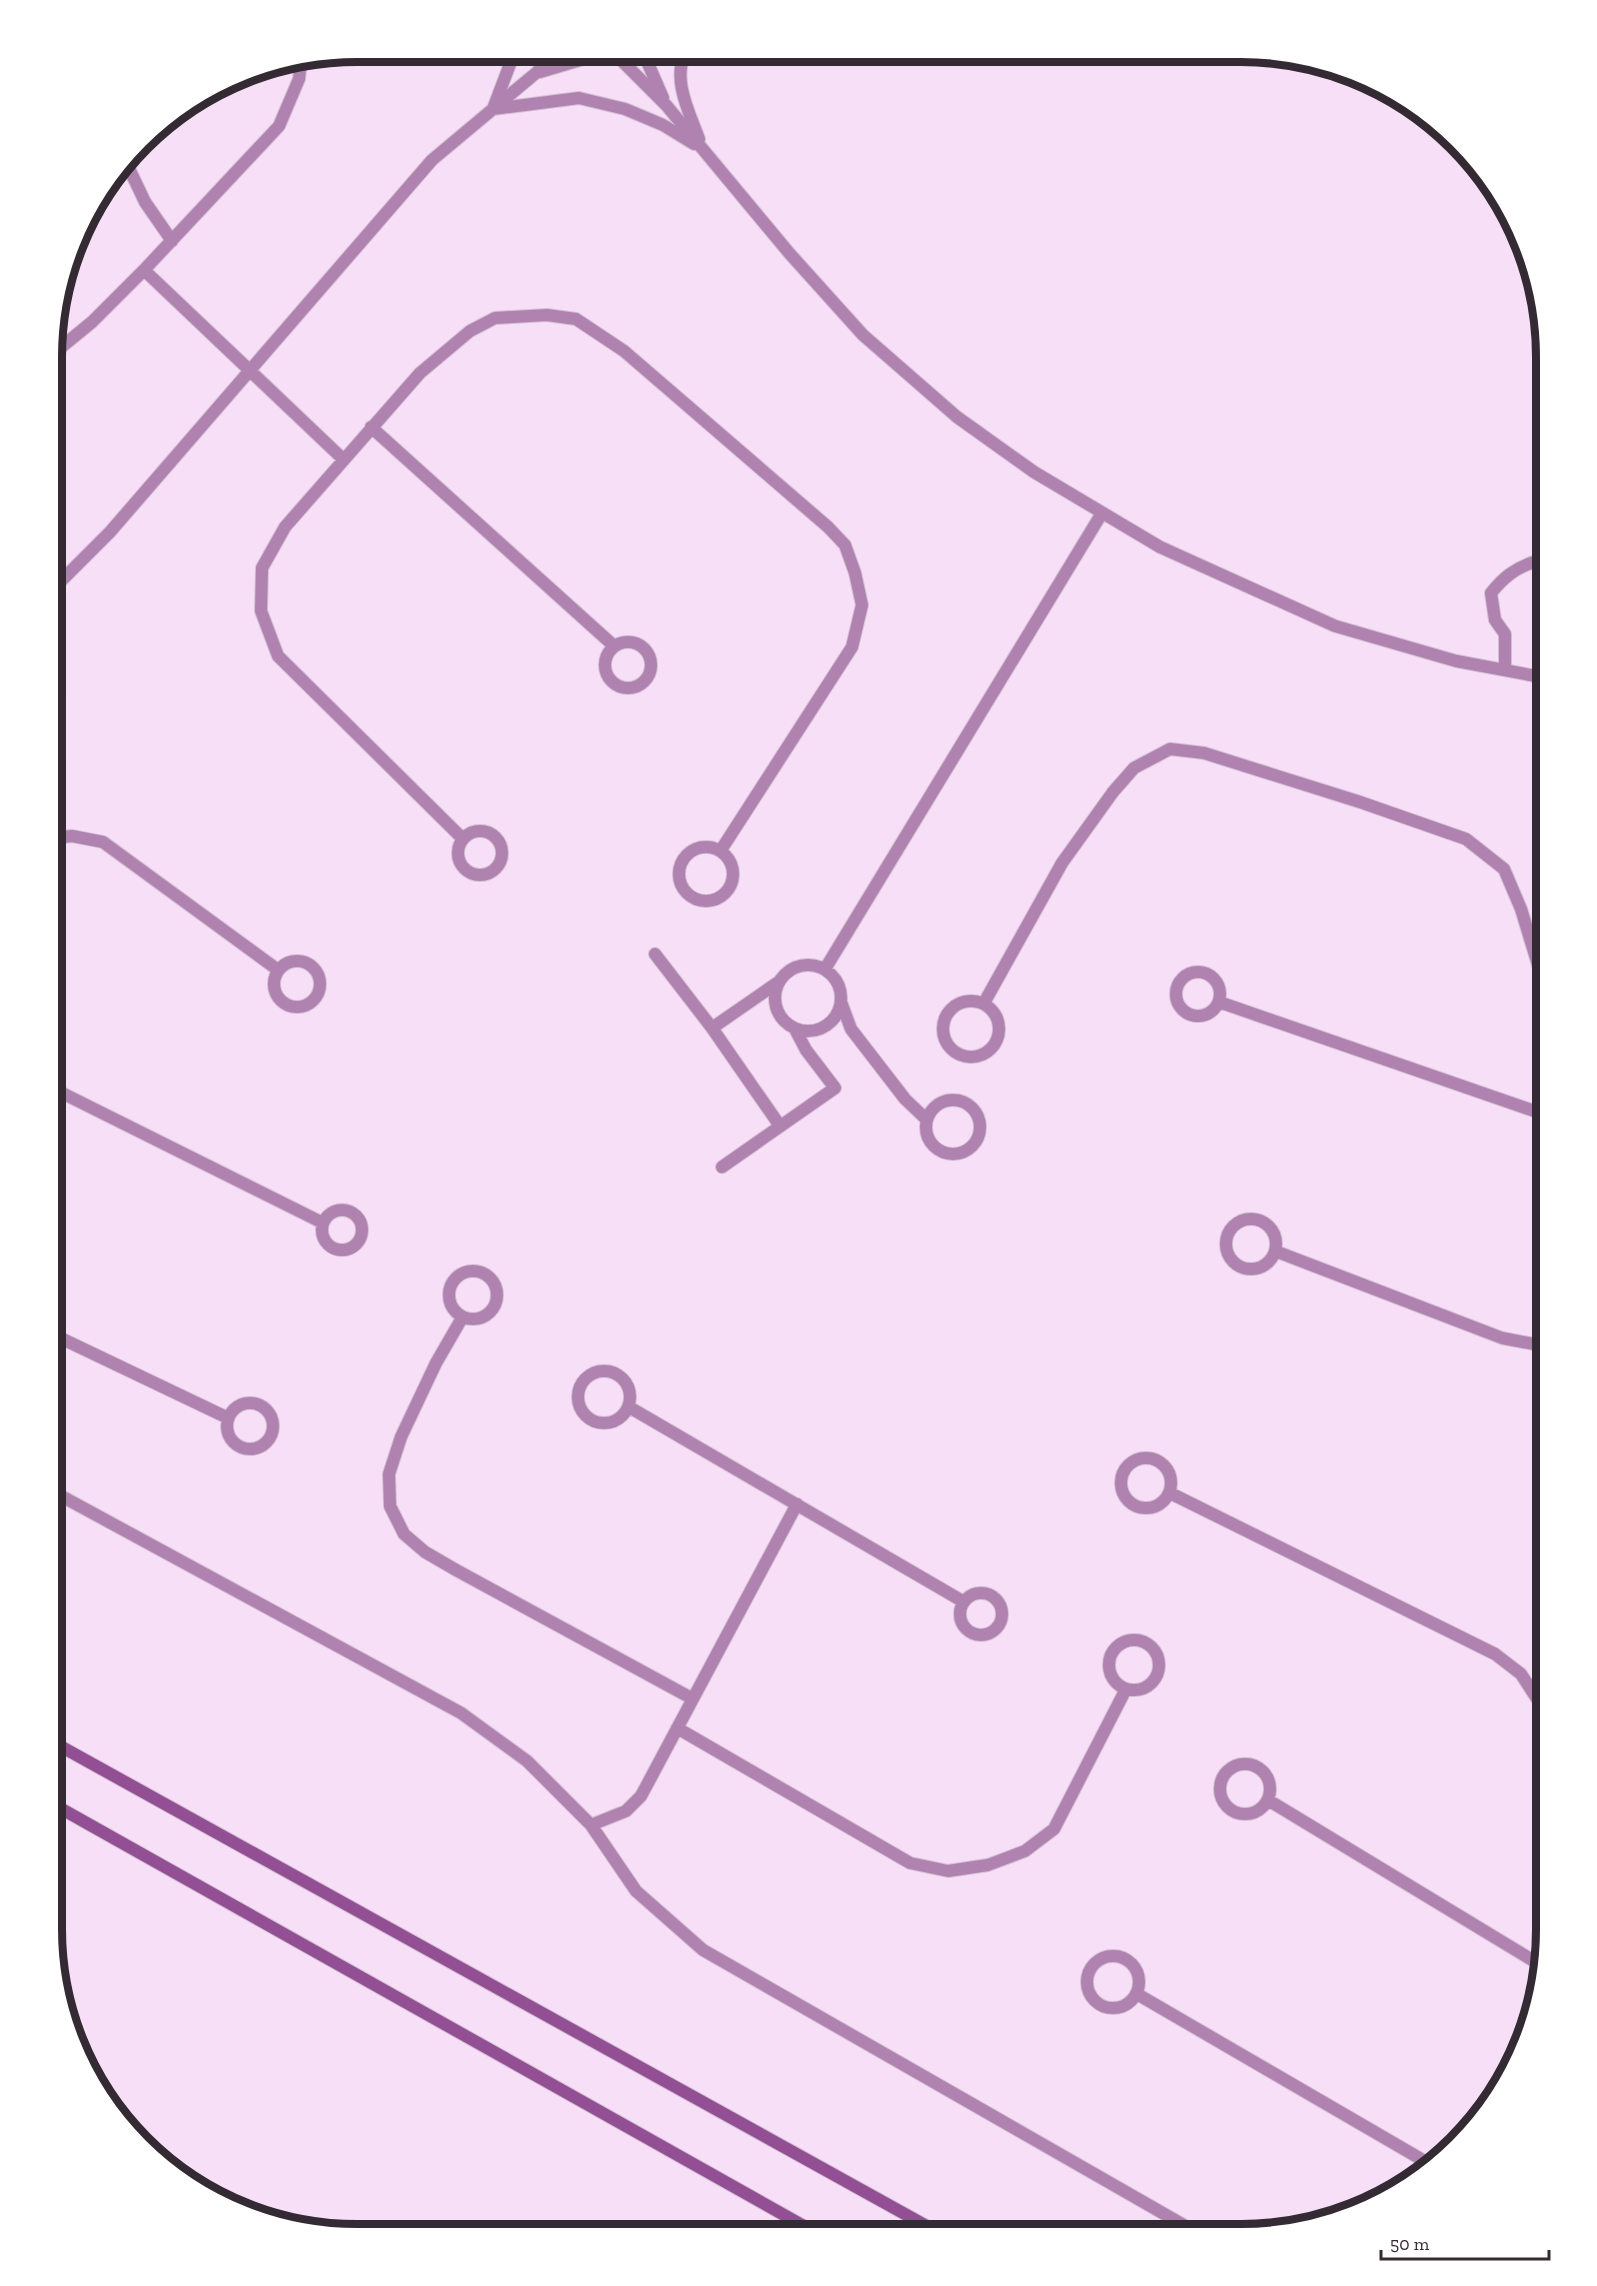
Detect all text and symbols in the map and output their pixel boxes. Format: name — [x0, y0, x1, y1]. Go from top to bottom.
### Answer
scale bar — [1381, 2223, 1549, 2261]
text: 50 m — [1390, 2233, 1430, 2255]

